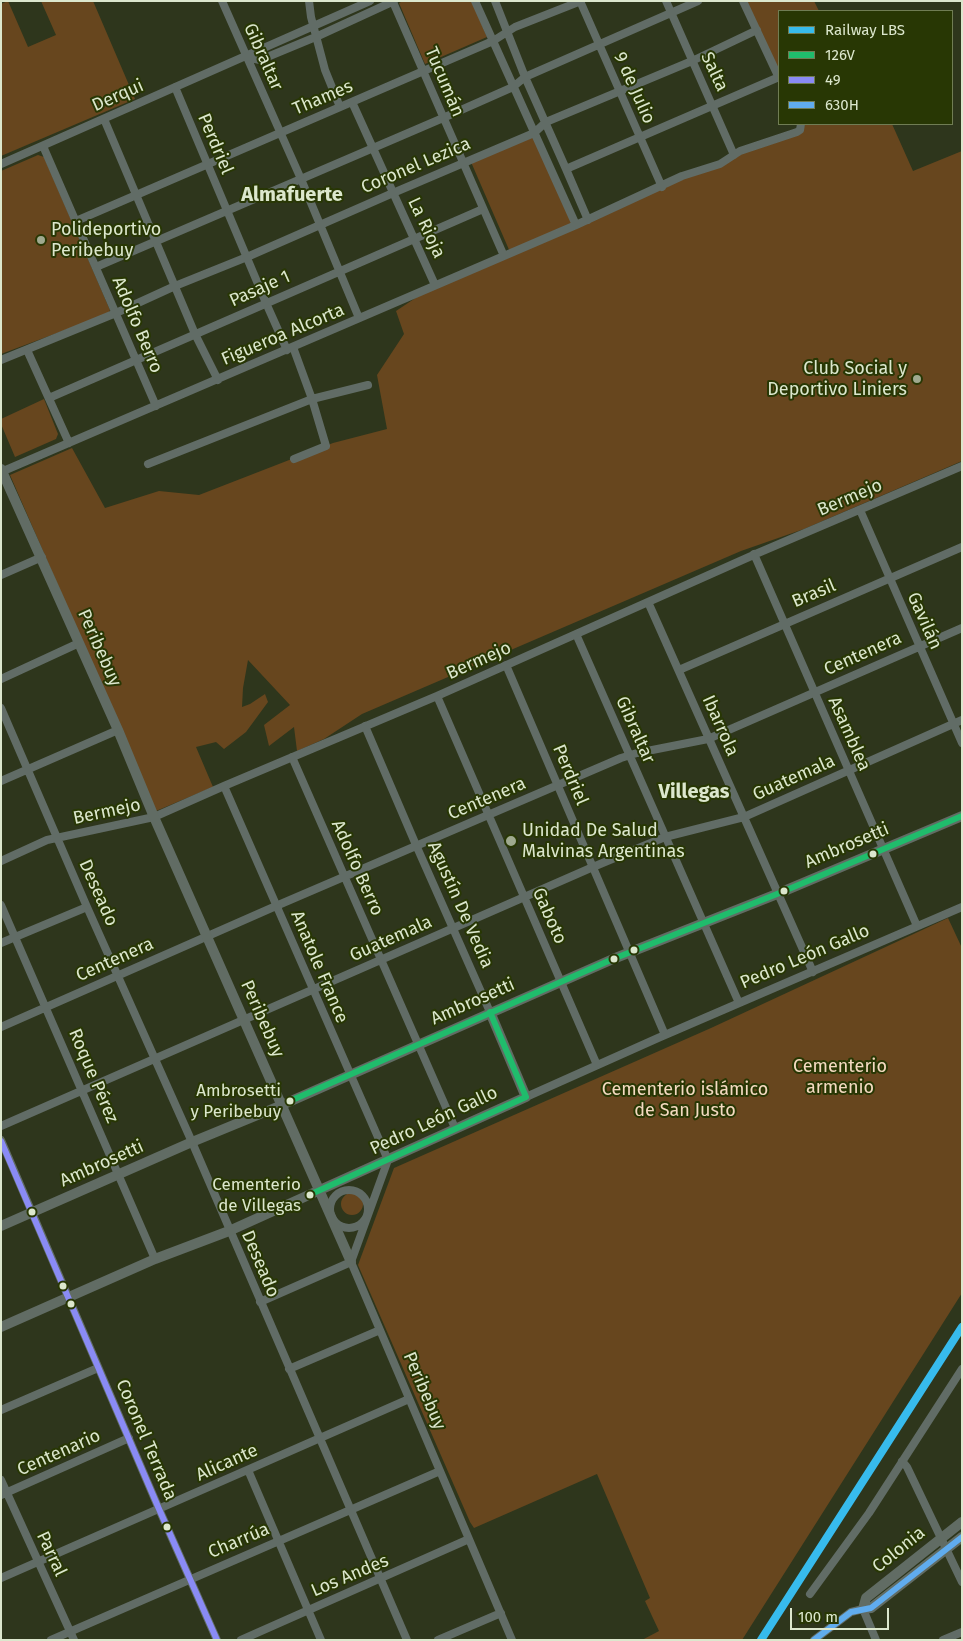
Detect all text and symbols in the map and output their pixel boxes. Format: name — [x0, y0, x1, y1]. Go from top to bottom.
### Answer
legend — [778, 10, 953, 125]
street label: Gibraltar — [239, 20, 287, 94]
text: Railway LBS — [825, 21, 905, 39]
street label: Tucumán — [420, 44, 468, 120]
text: 126V — [825, 46, 855, 64]
street label: 9 de Julio — [609, 49, 659, 127]
street label: Salta — [696, 49, 732, 95]
text: 49 — [825, 71, 841, 89]
street label: Derqui — [89, 75, 147, 117]
street label: Thames — [290, 76, 356, 120]
text: 630H — [825, 96, 859, 114]
street label: Perdriel — [193, 110, 237, 178]
street label: Coronel Lezica — [358, 133, 474, 199]
district label: Almafuerte — [241, 183, 343, 207]
street label: La Rioja — [403, 194, 449, 262]
place label: Polideportivo Peribebuy — [51, 219, 161, 262]
marker: Polideportivo Peribebuy — [35, 234, 47, 246]
street label: Pasaje 1 — [226, 266, 294, 312]
street label: Adolfo Berro — [107, 274, 167, 376]
street label: Figueroa Alcorta — [218, 299, 348, 371]
place label: Club Social y Deportivo Liniers — [767, 358, 907, 400]
marker: Club Social y Deportivo Liniers — [911, 373, 923, 385]
street label: Bermejo — [814, 475, 886, 521]
street label: Brasil — [789, 575, 839, 613]
street label: Gavilán — [902, 589, 946, 653]
street label: Peribebuy — [72, 606, 126, 690]
street label: Centenera — [821, 627, 905, 681]
street label: Bermejo — [443, 637, 515, 685]
street label: Ibarrola — [697, 692, 743, 760]
street label: Gibraltar — [611, 693, 659, 767]
street label: Asamblea — [823, 693, 875, 775]
street label: Perdriel — [548, 741, 592, 809]
street label: Guatemala — [750, 750, 838, 806]
street label: Centenera — [445, 773, 529, 825]
district label: Villegas — [659, 780, 729, 804]
street label: Bermejo — [71, 794, 143, 830]
street label: Adolfo Berro — [326, 817, 388, 919]
street label: Ambrosetti — [802, 819, 892, 873]
place label: Unidad De Salud Malvinas Argentinas — [522, 820, 685, 862]
marker: Unidad De Salud Malvinas Argentinas — [504, 834, 518, 848]
street label: Agustín De Vedia — [422, 838, 498, 972]
unlabelled marker — [868, 849, 878, 859]
street label: Deseado — [74, 856, 122, 930]
street label: Gaboto — [527, 885, 571, 947]
unlabelled marker — [779, 886, 789, 896]
street label: Anatole France — [286, 908, 352, 1026]
street label: Guatemala — [347, 911, 435, 967]
street label: Pedro León Gallo — [737, 920, 873, 994]
street label: Centenera — [73, 933, 157, 987]
unlabelled marker — [629, 945, 639, 955]
unlabelled marker — [609, 954, 619, 964]
street label: Ambrosetti — [428, 974, 518, 1030]
street label: Peribebuy — [235, 977, 289, 1061]
street label: Roque Pérez — [63, 1025, 123, 1127]
park label: Cementerio armenio — [793, 1056, 887, 1098]
park label: Cementerio islámico de San Justo — [602, 1079, 768, 1122]
place label: Ambrosetti y Peribebuy — [190, 1081, 281, 1121]
street label: Pedro León Gallo — [367, 1082, 501, 1160]
marker: Ambrosetti y Peribebuy — [285, 1096, 295, 1106]
street label: Ambrosetti — [57, 1136, 147, 1192]
place label: Cementerio de Villegas — [212, 1175, 301, 1215]
marker: Cementerio de Villegas — [305, 1190, 315, 1200]
unlabelled marker — [27, 1207, 37, 1217]
street label: Deseado — [236, 1227, 284, 1301]
unlabelled marker — [58, 1281, 68, 1291]
unlabelled marker — [66, 1299, 76, 1309]
street label: Peribebuy — [398, 1349, 450, 1433]
street label: Coronel Terrada — [111, 1376, 181, 1504]
street label: Centenario — [14, 1425, 104, 1481]
street label: Alicante — [193, 1440, 261, 1486]
street label: Charrúa — [205, 1518, 273, 1564]
unlabelled marker — [162, 1522, 172, 1532]
street label: Colonia — [868, 1522, 930, 1578]
street label: Parral — [31, 1528, 71, 1580]
street label: Los Andes — [308, 1550, 392, 1602]
scale bar — [793, 1598, 892, 1630]
text: 100 m — [798, 1608, 838, 1626]

